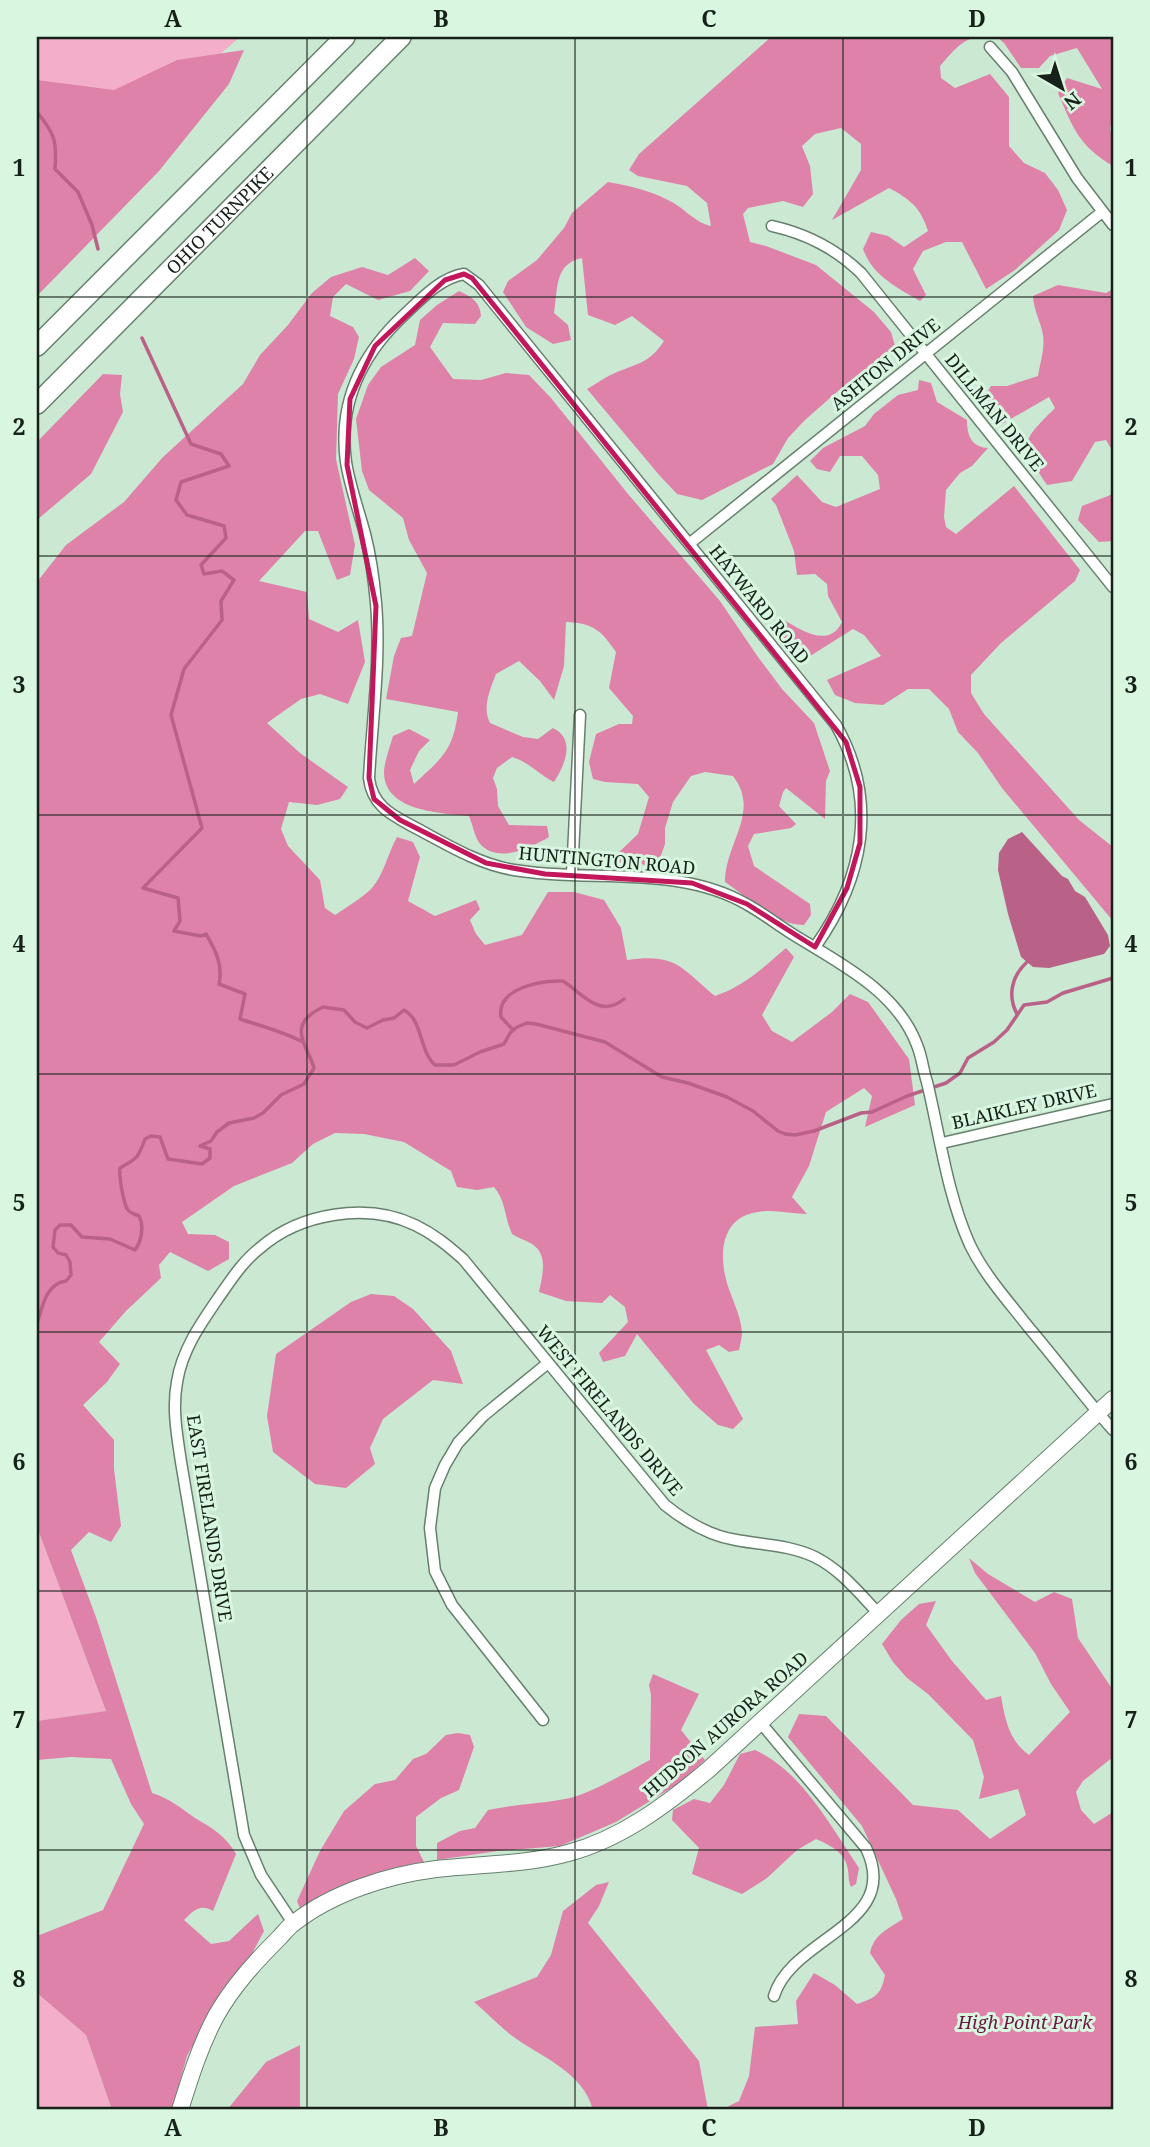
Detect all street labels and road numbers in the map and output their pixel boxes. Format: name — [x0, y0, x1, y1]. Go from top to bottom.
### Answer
street label: OHIO TURNPIKE — [160, 161, 278, 279]
street label: ASHTON DRIVE — [825, 312, 945, 416]
street label: DILLMAN DRIVE — [940, 348, 1050, 476]
street label: HAYWARD ROAD — [704, 539, 816, 669]
street label: HUNTINGTON ROAD — [518, 840, 696, 880]
street label: BLAIKLEY DRIVE — [949, 1078, 1099, 1134]
street label: WEST FIRELANDS DRIVE — [532, 1320, 688, 1500]
street label: EAST FIRELANDS DRIVE — [182, 1413, 238, 1623]
street label: HUDSON AURORA ROAD — [637, 1646, 813, 1802]

